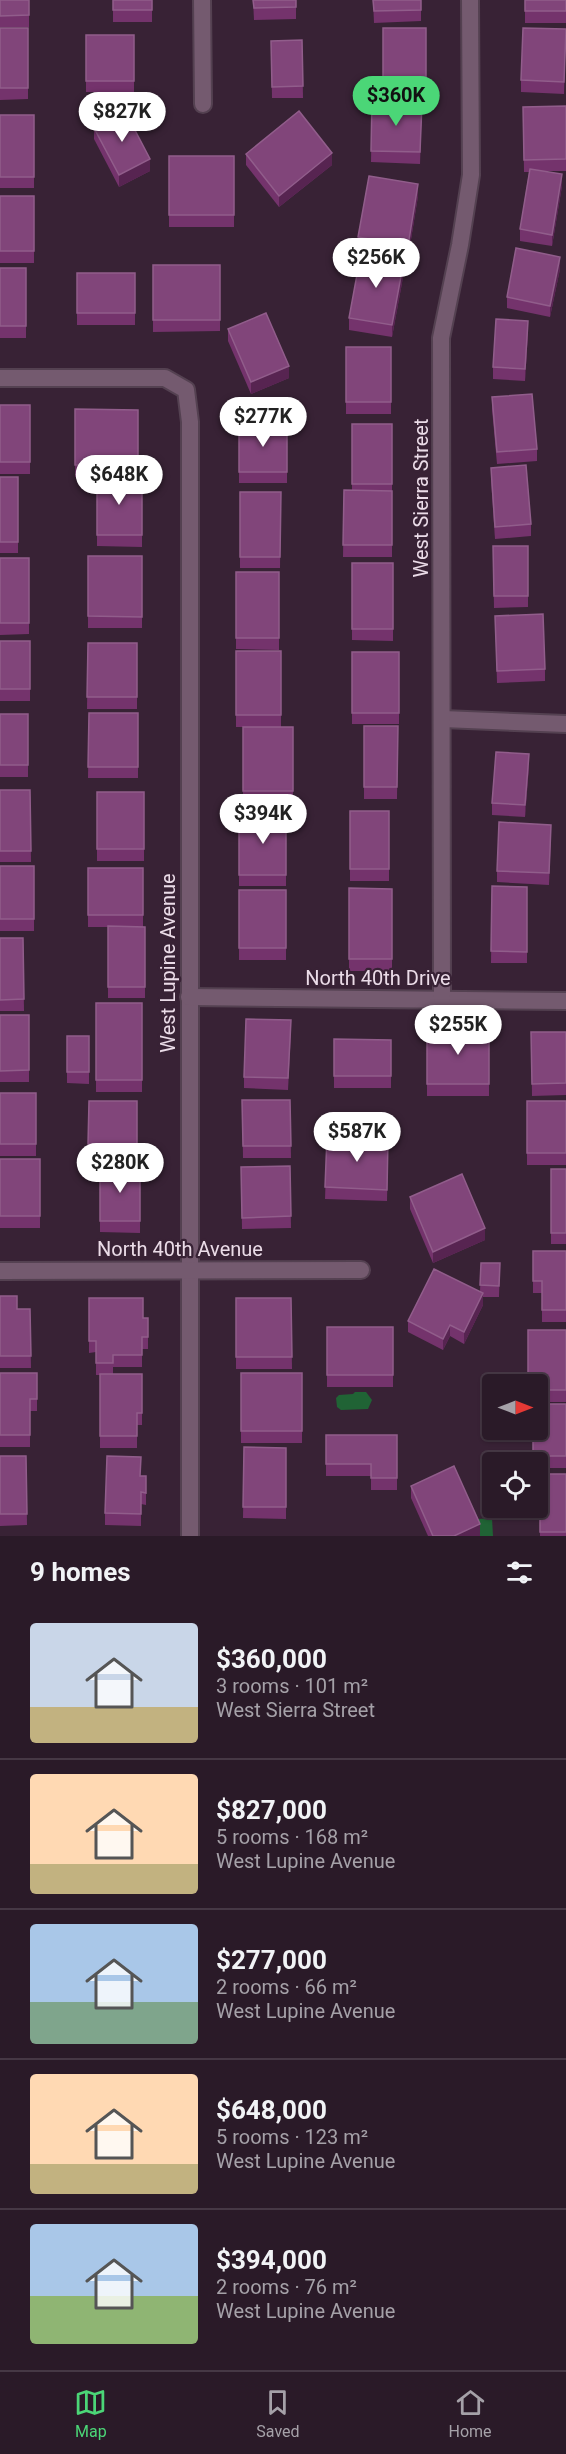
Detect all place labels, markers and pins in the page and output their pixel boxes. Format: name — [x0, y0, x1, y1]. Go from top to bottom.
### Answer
pin: $360K — [354, 76, 438, 127]
pin: $827K — [80, 92, 164, 143]
pin: $256K — [334, 238, 418, 289]
pin: $277K — [221, 397, 305, 448]
pin: $648K — [77, 455, 161, 506]
pin: $394K — [221, 794, 305, 845]
pin: $255K — [416, 1005, 500, 1056]
pin: $587K — [315, 1112, 399, 1163]
pin: $280K — [78, 1143, 162, 1194]

